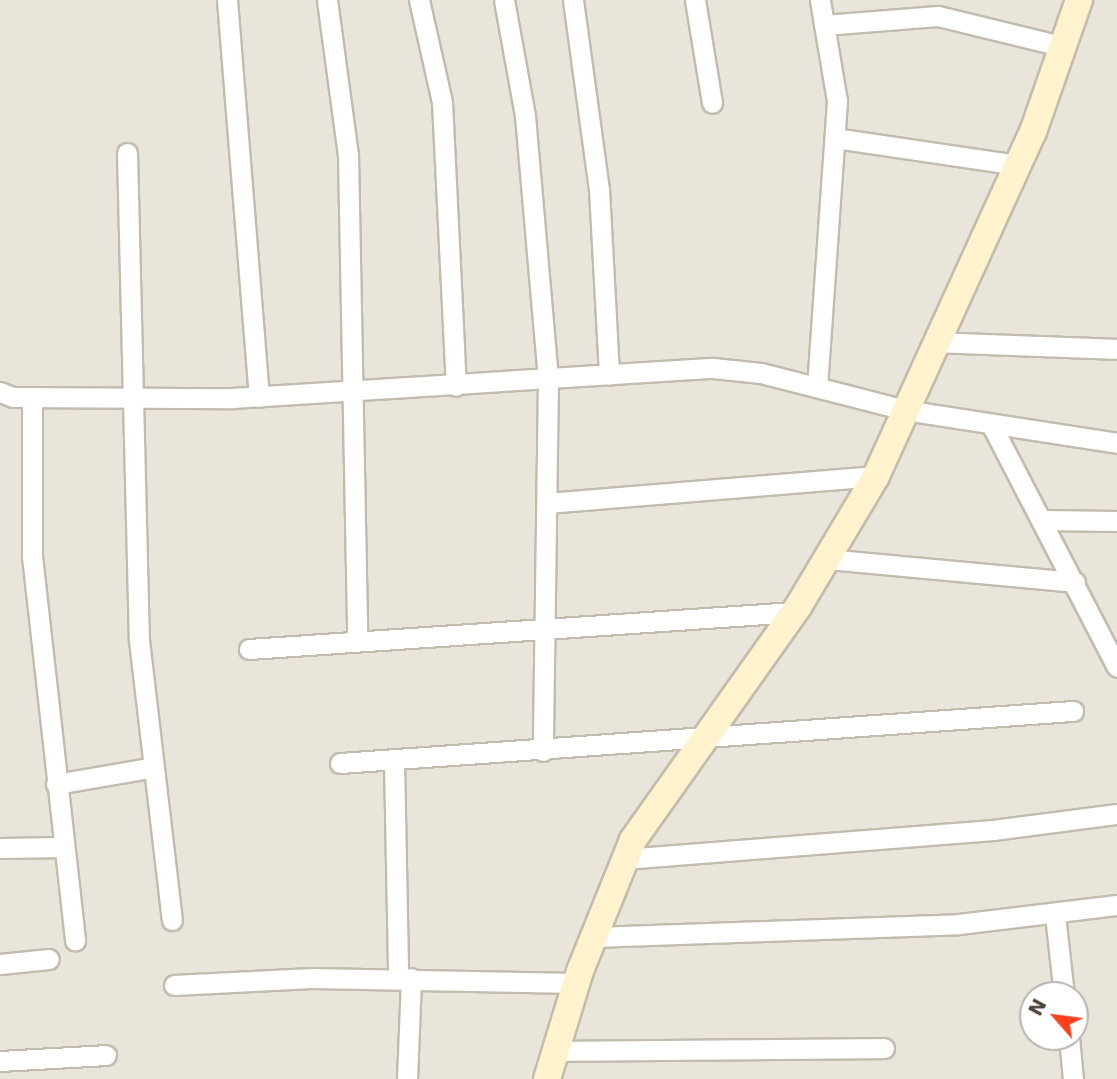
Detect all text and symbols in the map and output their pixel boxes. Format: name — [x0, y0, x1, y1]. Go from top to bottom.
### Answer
north arrow — [1019, 981, 1089, 1051]
text: N — [1024, 995, 1051, 1019]

